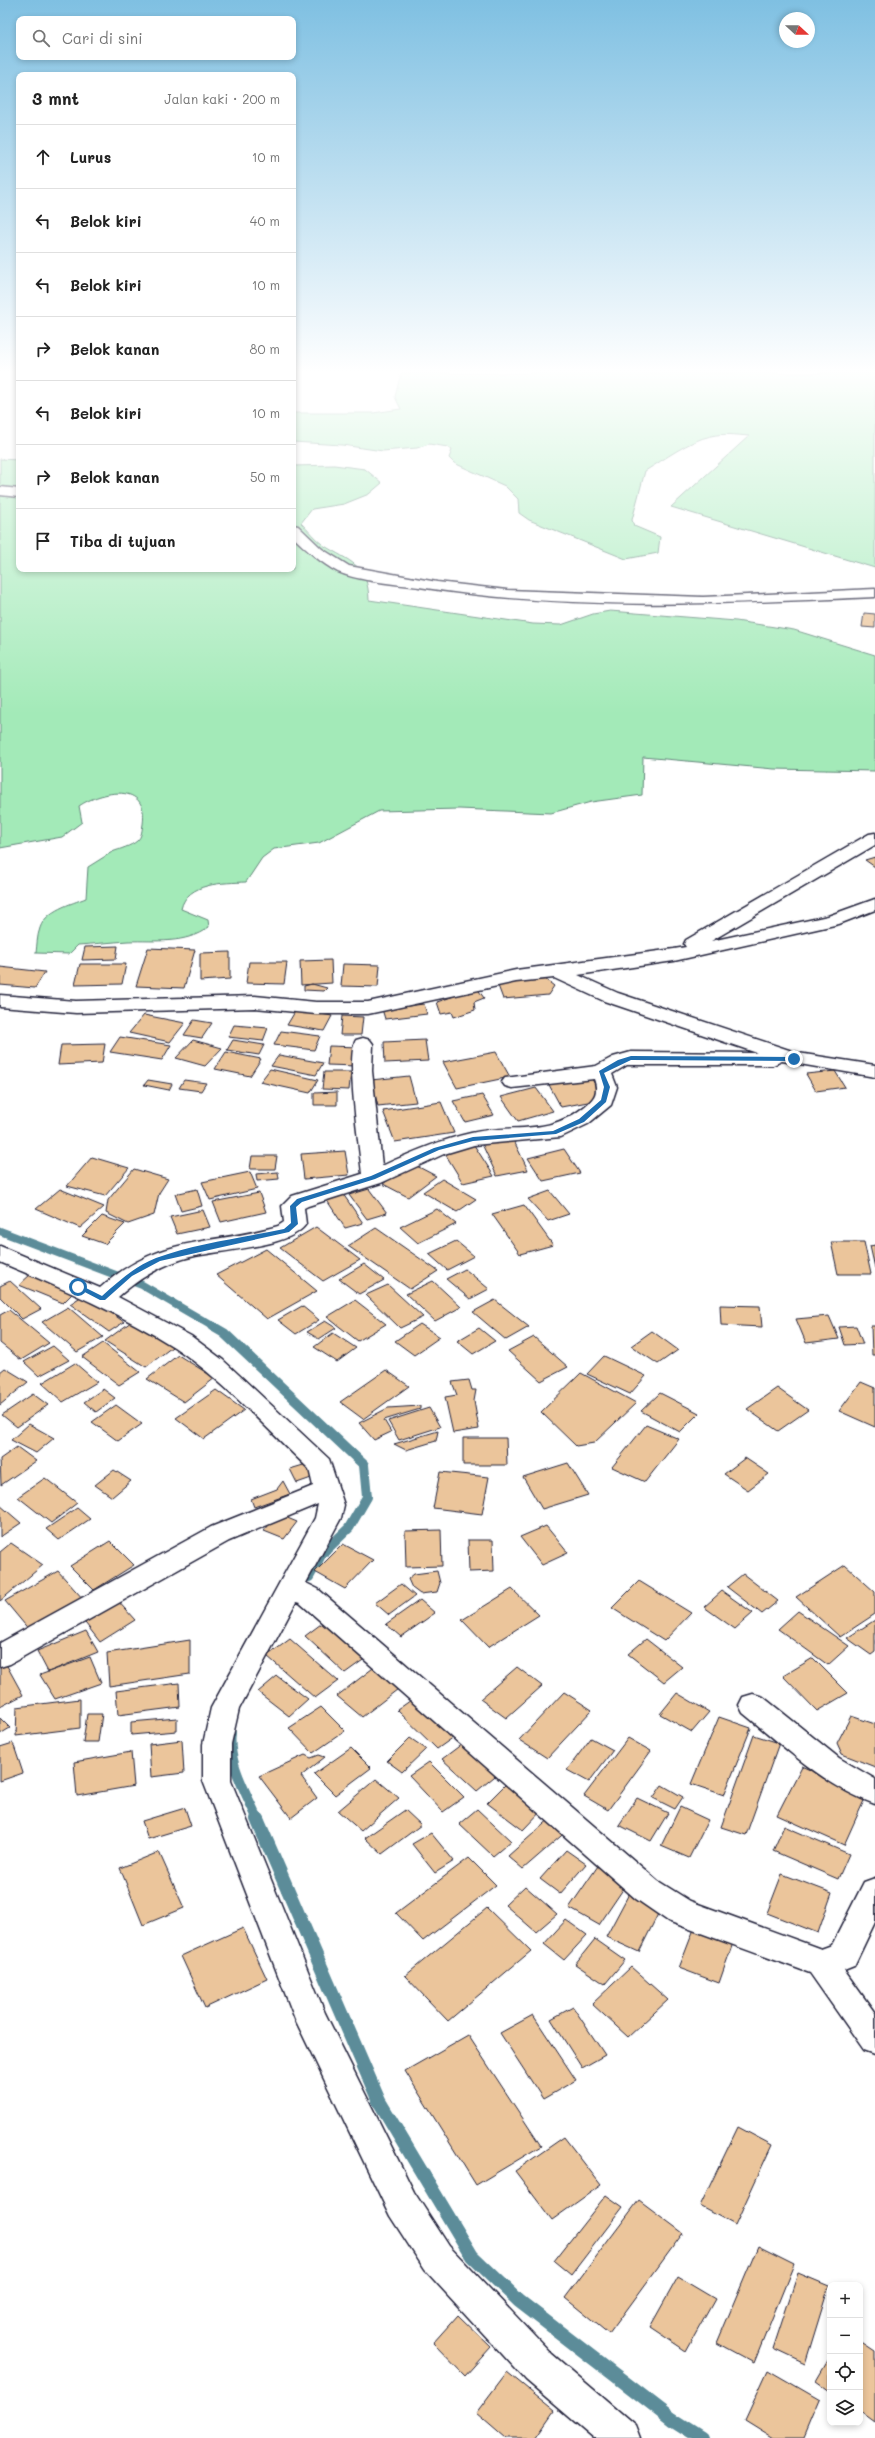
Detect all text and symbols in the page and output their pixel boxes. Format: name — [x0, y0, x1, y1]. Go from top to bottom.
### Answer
north arrow — [779, 12, 815, 48]
search box — [16, 16, 296, 60]
icon: search — [30, 27, 52, 49]
text: Cari di sini — [62, 28, 143, 48]
text: 3 mnt — [32, 87, 79, 109]
text: Jalan kaki · 200 m — [164, 90, 280, 107]
icon: ahead — [32, 146, 54, 168]
text: Lurus — [70, 147, 111, 167]
text: 10 m — [252, 148, 280, 165]
icon: left — [32, 210, 54, 232]
text: Belok kiri — [70, 211, 142, 231]
text: 40 m — [250, 212, 280, 229]
icon: left — [32, 274, 54, 296]
text: Belok kiri — [70, 275, 142, 295]
text: 10 m — [252, 276, 280, 293]
icon: right — [32, 338, 54, 360]
text: Belok kanan — [70, 339, 159, 359]
text: 80 m — [250, 340, 280, 357]
icon: left — [32, 402, 54, 424]
text: Belok kiri — [70, 403, 142, 423]
text: 10 m — [252, 404, 280, 421]
icon: right — [32, 466, 54, 488]
text: Belok kanan — [70, 467, 159, 487]
text: 50 m — [250, 468, 280, 485]
icon: arrive — [32, 530, 54, 552]
text: Tiba di tujuan — [70, 531, 175, 551]
route end — [785, 1050, 803, 1068]
route start — [69, 1278, 87, 1296]
map controls — [827, 2282, 863, 2426]
button: + — [827, 2282, 863, 2318]
button: − — [827, 2318, 863, 2354]
button: locate — [827, 2354, 863, 2390]
button: layers — [827, 2390, 863, 2426]

